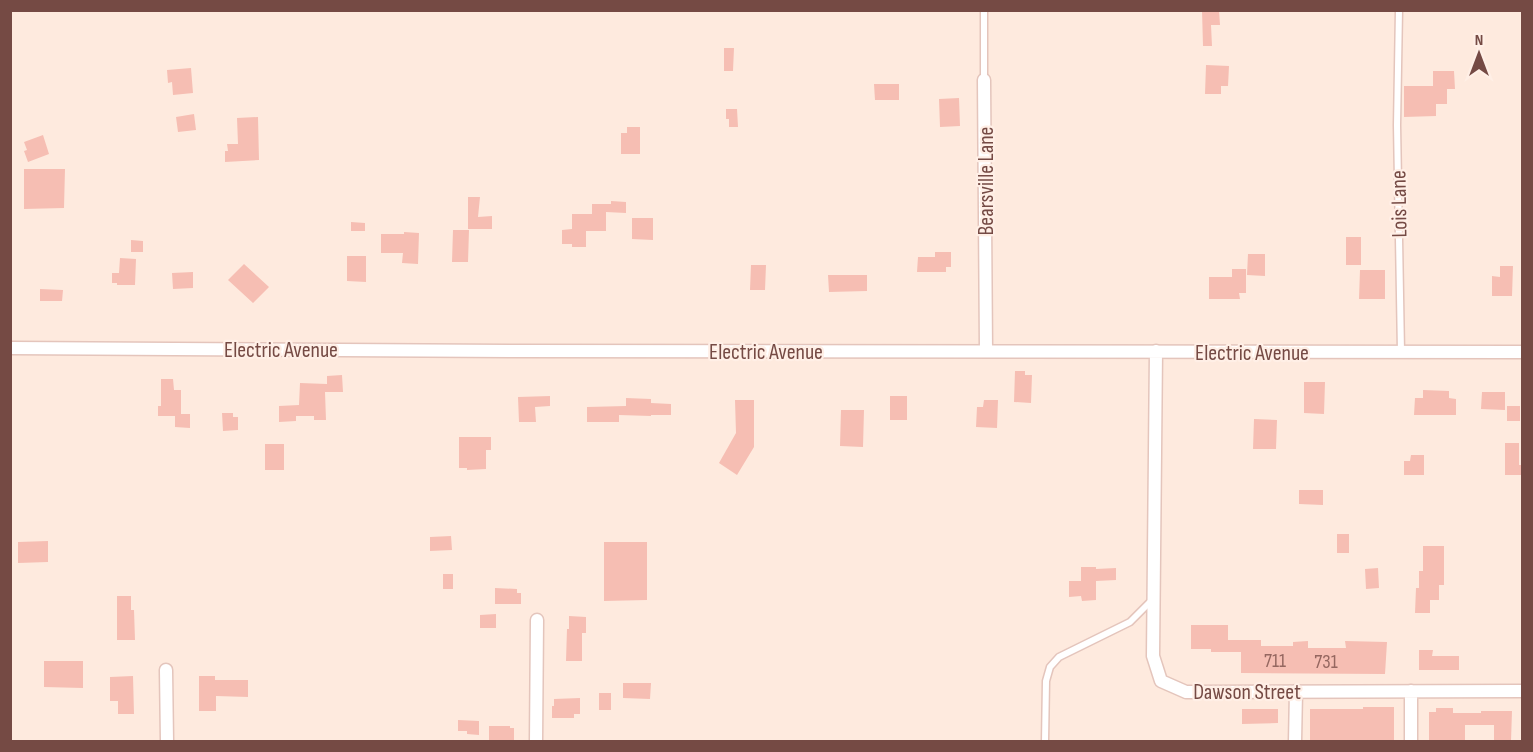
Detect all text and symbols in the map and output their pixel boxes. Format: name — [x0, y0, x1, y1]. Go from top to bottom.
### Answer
north arrow — [1449, 24, 1509, 84]
text: N — [1475, 31, 1483, 50]
street label: Bearsville Lane — [973, 127, 1000, 235]
street label: Lois Lane — [1385, 170, 1414, 238]
street label: Electric Avenue — [224, 337, 338, 364]
street label: Electric Avenue — [709, 339, 823, 366]
street label: Electric Avenue — [1195, 340, 1309, 367]
house number: 711 — [1264, 649, 1286, 673]
house number: 731 — [1314, 650, 1338, 674]
street label: Dawson Street — [1193, 679, 1301, 706]

